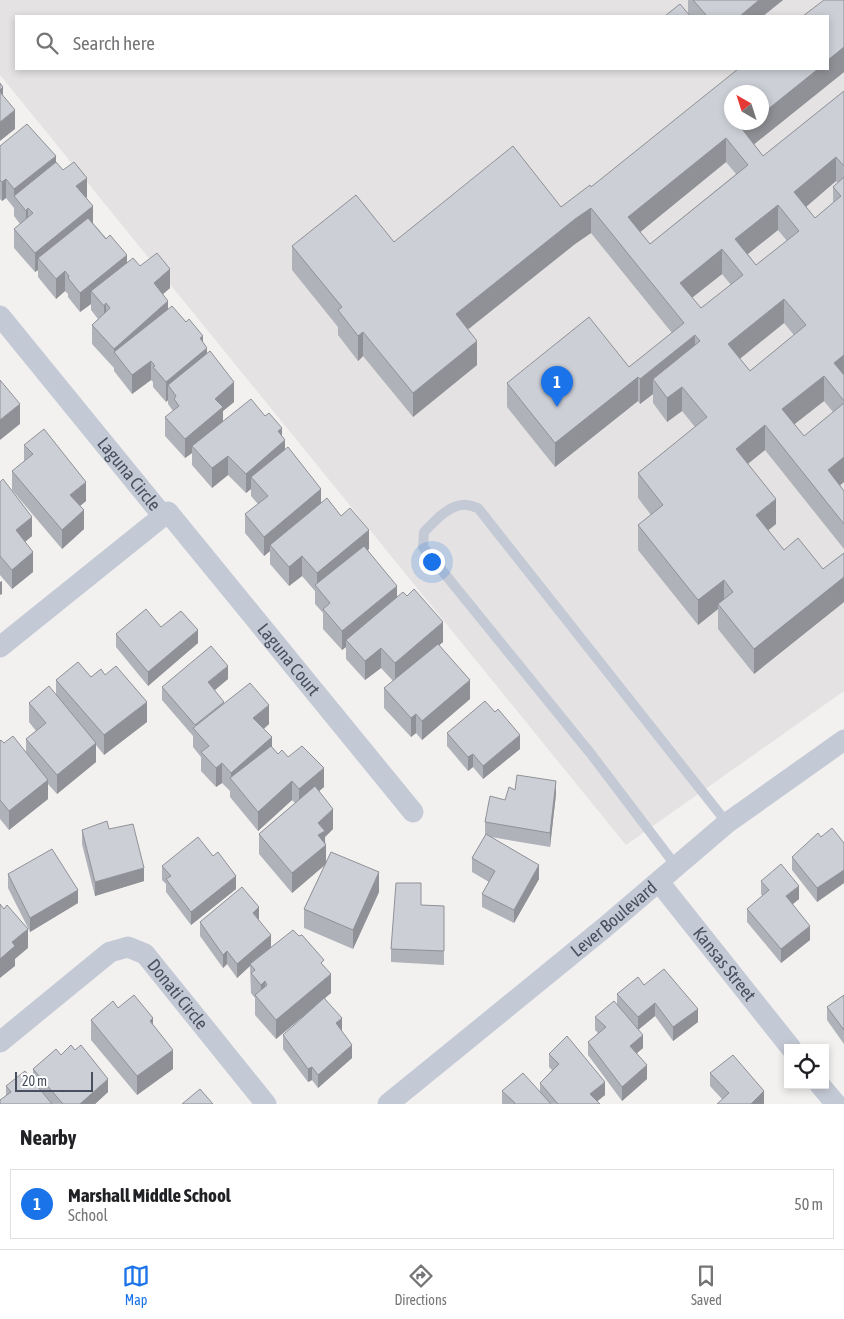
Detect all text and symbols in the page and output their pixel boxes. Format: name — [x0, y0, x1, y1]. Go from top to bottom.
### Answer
search box — [15, 15, 829, 70]
icon: search — [33, 29, 61, 57]
text: Search here — [73, 32, 155, 54]
north arrow — [724, 85, 769, 130]
pin: 1 — [541, 366, 573, 407]
street label: Laguna Circle — [93, 433, 165, 515]
your location — [419, 549, 445, 575]
street label: Laguna Court — [253, 619, 325, 700]
street label: Lever Boulevard — [566, 877, 661, 961]
street label: Kansas Street — [689, 923, 761, 1005]
street label: Donati Circle — [143, 955, 213, 1033]
map controls — [784, 1044, 829, 1089]
button: locate — [784, 1044, 829, 1089]
scale bar — [15, 1069, 92, 1092]
text: 20 m — [22, 1073, 47, 1089]
text: Nearby — [20, 1125, 76, 1149]
text: Marshall Middle School — [68, 1184, 231, 1206]
text: 1 — [33, 1195, 41, 1213]
text: 50 m — [794, 1195, 823, 1213]
text: School — [68, 1206, 108, 1224]
tab: Map — [122, 1262, 150, 1308]
tab: Directions — [394, 1262, 447, 1308]
tab: Saved — [691, 1262, 722, 1308]

